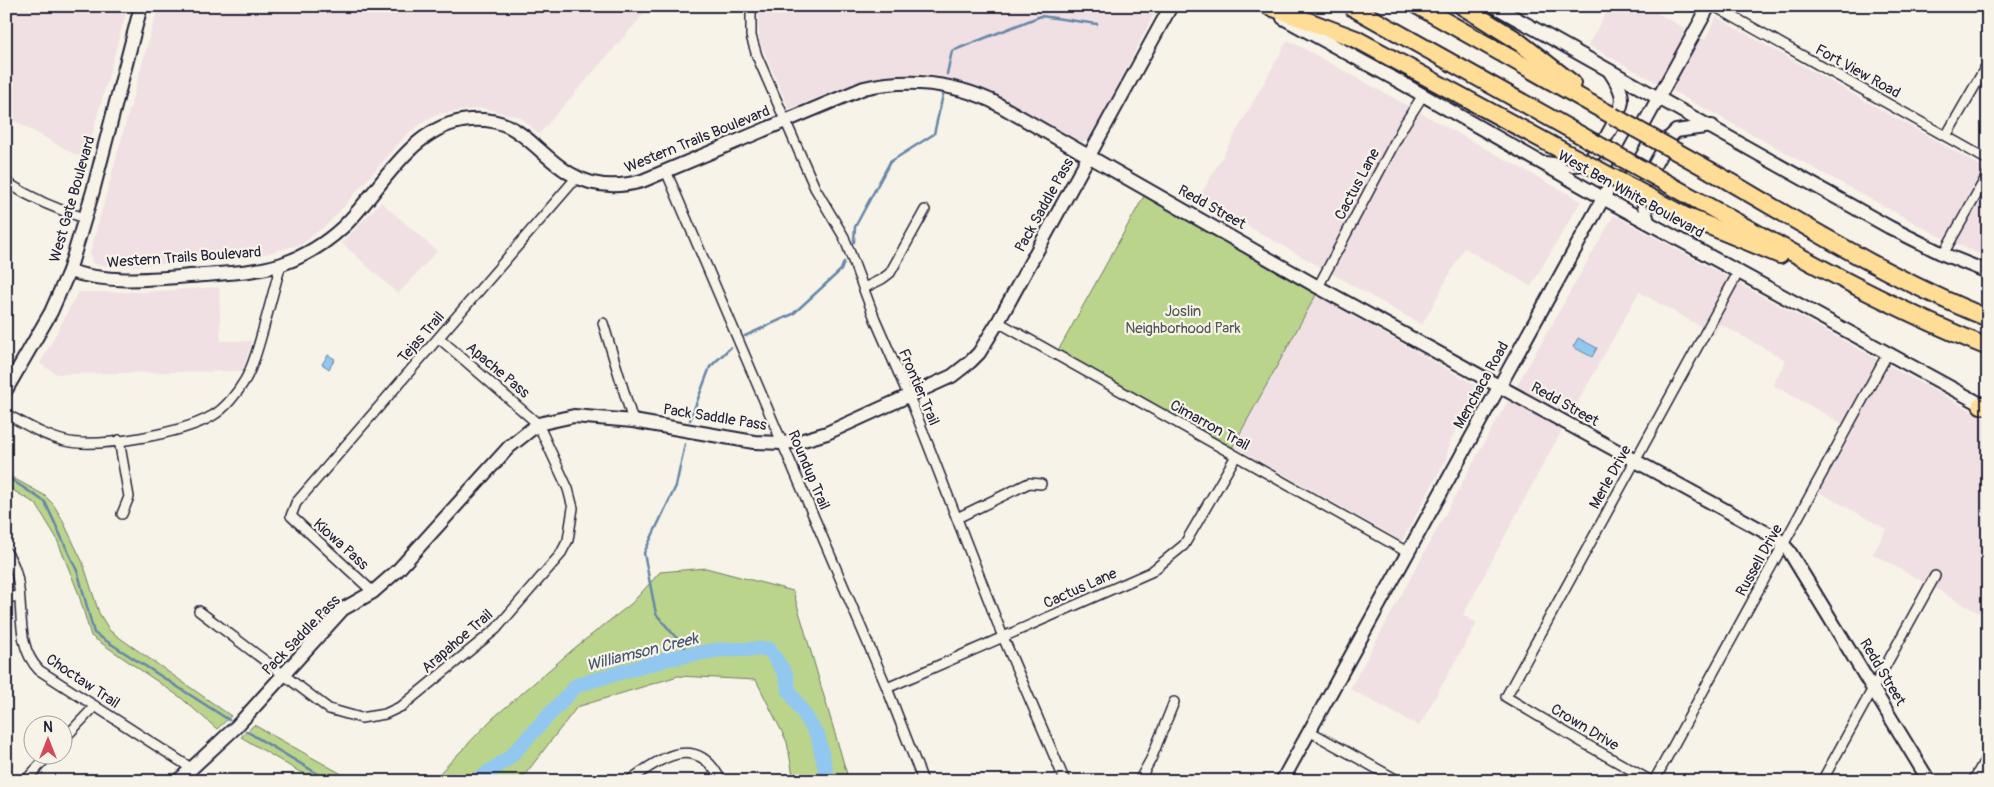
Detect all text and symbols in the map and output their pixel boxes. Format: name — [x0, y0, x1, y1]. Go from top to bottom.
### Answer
street label: Fort View Road — [1812, 40, 1904, 103]
street label: Western Trails Boulevard — [622, 102, 773, 177]
street label: West Gate Boulevard — [45, 134, 100, 265]
street label: Cactus Lane — [1331, 145, 1384, 223]
street label: West Ben White Boulevard — [1554, 146, 1707, 243]
street label: Pack Saddle Pass — [1011, 155, 1078, 256]
street label: Redd Street — [1174, 181, 1250, 234]
street label: Western Trails Boulevard — [106, 243, 262, 272]
park label: Joslin Neighborhood Park — [1125, 302, 1242, 338]
street label: Tejas Trail — [394, 308, 449, 367]
street label: Apache Pass — [462, 338, 534, 403]
street label: Menchaca Road — [1450, 338, 1513, 432]
street label: Frontier Trail — [894, 346, 943, 428]
street label: Redd Street — [1527, 378, 1603, 431]
street label: Cimarron Trail — [1167, 396, 1253, 455]
street label: Pack Saddle Pass — [662, 400, 768, 435]
street label: Roundup Trail — [783, 428, 834, 513]
street label: Merle Drive — [1585, 442, 1636, 512]
street label: Kiowa Pass — [309, 515, 373, 574]
street label: Russell Drive — [1732, 520, 1787, 600]
street label: Cactus Lane — [1041, 564, 1120, 613]
street label: Pack Saddle Pass — [258, 591, 345, 680]
street label: Arapahoe Trail — [418, 605, 497, 678]
water label: Williamson Creek — [584, 628, 701, 675]
street label: Redd Street — [1855, 635, 1910, 710]
street label: Choctaw Trail — [42, 650, 123, 713]
street label: Crown Drive — [1547, 700, 1623, 755]
north arrow — [22, 714, 72, 764]
text: N — [43, 719, 53, 736]

